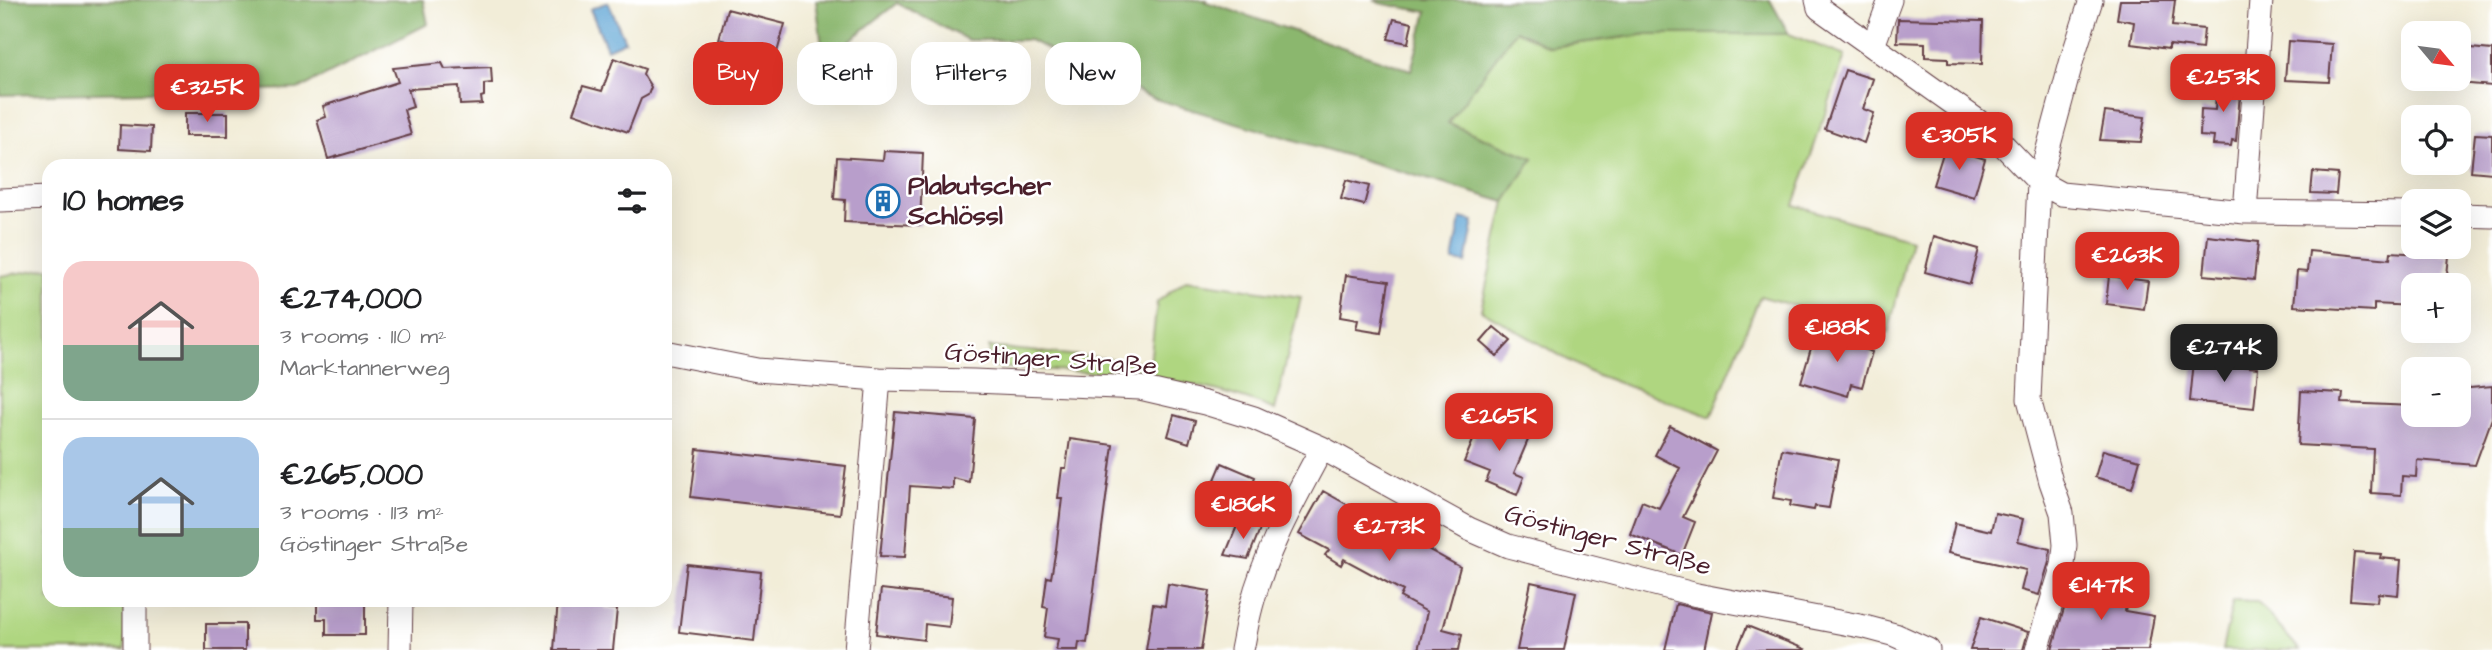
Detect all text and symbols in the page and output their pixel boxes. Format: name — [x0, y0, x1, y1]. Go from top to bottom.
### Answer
north arrow — [2401, 21, 2471, 91]
map controls — [2401, 21, 2471, 427]
chip: Buy — [693, 42, 783, 105]
chip: Rent — [797, 42, 897, 105]
chip: Filters — [911, 42, 1031, 105]
chip: New — [1045, 42, 1141, 105]
pin: €253K — [2174, 54, 2272, 114]
text: €253K — [2186, 61, 2260, 93]
pin: €325K — [158, 64, 256, 124]
text: €325K — [170, 71, 244, 103]
button: locate — [2401, 105, 2471, 175]
pin: €305K — [1910, 113, 2008, 172]
text: €305K — [1922, 119, 1996, 151]
place label: Plabutscher Schlössl — [907, 168, 1052, 234]
text: 10 homes — [63, 180, 184, 222]
icon: filters — [613, 182, 651, 220]
building icon: Plabutscher Schlössl — [864, 182, 902, 220]
button: layers — [2401, 189, 2471, 259]
pin: €263K — [2078, 232, 2176, 292]
text: €263K — [2091, 239, 2163, 271]
button: + — [2401, 273, 2471, 343]
text: €274,000 — [280, 278, 422, 320]
icon: home — [119, 289, 203, 373]
pin: €188K — [1788, 304, 1886, 364]
text: €188K — [1805, 311, 1869, 343]
text: 3 rooms · 110 m² — [280, 320, 447, 352]
pin: €274K — [2175, 324, 2273, 384]
text: €274K — [2186, 331, 2262, 363]
street label: Göstinger Straße — [944, 334, 1158, 386]
text: Marktannerweg — [280, 352, 450, 384]
button: − — [2401, 357, 2471, 427]
pin: €265K — [1450, 393, 1548, 453]
text: €265K — [1461, 400, 1537, 432]
text: €265,000 — [280, 454, 423, 496]
icon: home — [119, 465, 203, 549]
pin: €186K — [1194, 482, 1292, 541]
text: €186K — [1211, 488, 1275, 520]
street label: Göstinger Straße — [1500, 495, 1715, 587]
text: 3 rooms · 113 m² — [280, 496, 444, 528]
pin: €273K — [1340, 504, 1438, 563]
text: €273K — [1353, 510, 1425, 542]
text: Göstinger Straße — [280, 528, 468, 560]
pin: €147K — [2052, 562, 2150, 622]
text: €147K — [2069, 569, 2133, 601]

